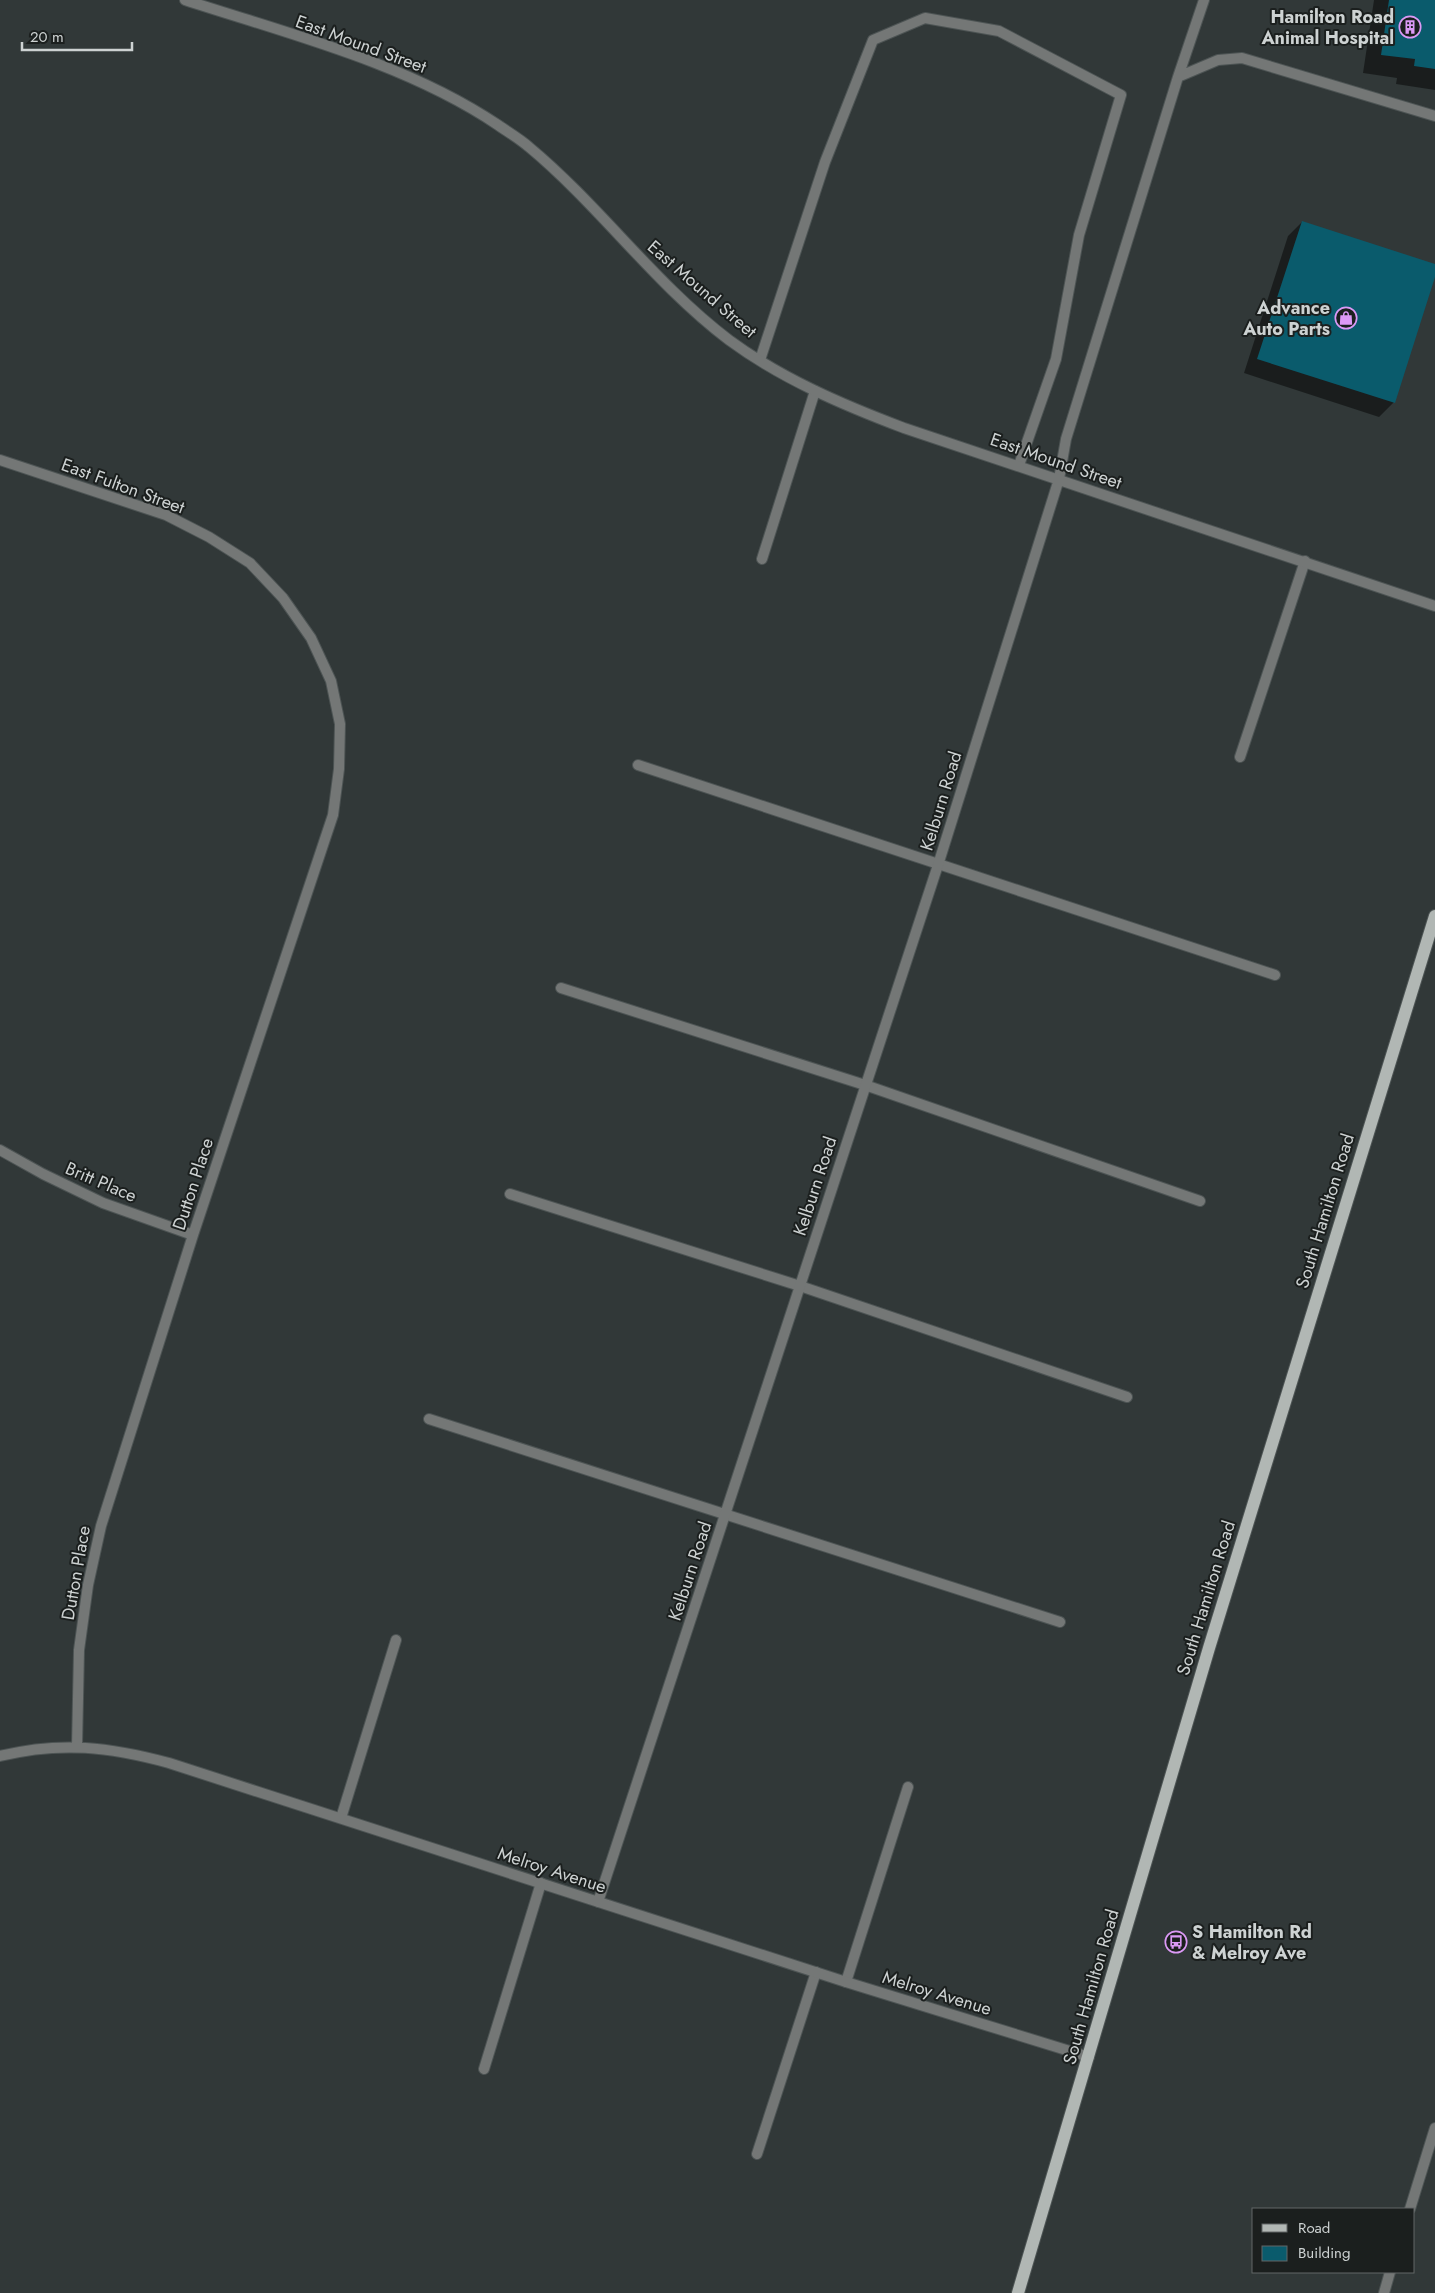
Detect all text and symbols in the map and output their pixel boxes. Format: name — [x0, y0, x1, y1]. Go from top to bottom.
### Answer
place label: Hamilton Road Animal Hospital — [1260, 4, 1394, 51]
street label: East Mound Street — [292, 8, 431, 80]
building icon: Hamilton Road Animal Hospital — [1398, 15, 1422, 39]
scale bar — [22, 20, 132, 52]
text: 20 m — [30, 26, 64, 48]
street label: East Mound Street — [642, 234, 763, 344]
place label: Advance Auto Parts — [1242, 295, 1330, 342]
shop icon: Advance Auto Parts — [1334, 306, 1358, 330]
street label: East Mound Street — [987, 426, 1126, 496]
street label: East Fulton Street — [58, 452, 189, 521]
street label: Kelburn Road — [914, 748, 968, 854]
street label: South Hamilton Road — [1289, 1130, 1361, 1292]
street label: Kelburn Road — [787, 1133, 843, 1239]
street label: Dutton Place — [166, 1135, 220, 1233]
street label: Britt Place — [61, 1155, 141, 1209]
street label: South Hamilton Road — [1170, 1517, 1242, 1679]
street label: Kelburn Road — [662, 1518, 718, 1624]
street label: Dutton Place — [55, 1524, 97, 1622]
street label: Melroy Avenue — [494, 1840, 610, 1900]
street label: South Hamilton Road — [1056, 1906, 1126, 2068]
place label: S Hamilton Rd & Melroy Ave — [1192, 1919, 1312, 1966]
bus stop icon: S Hamilton Rd & Melroy Ave — [1164, 1930, 1188, 1954]
street label: Melroy Avenue — [879, 1964, 995, 2022]
legend — [1252, 2208, 1415, 2273]
text: Road — [1298, 2217, 1330, 2239]
text: Building — [1298, 2242, 1350, 2264]

